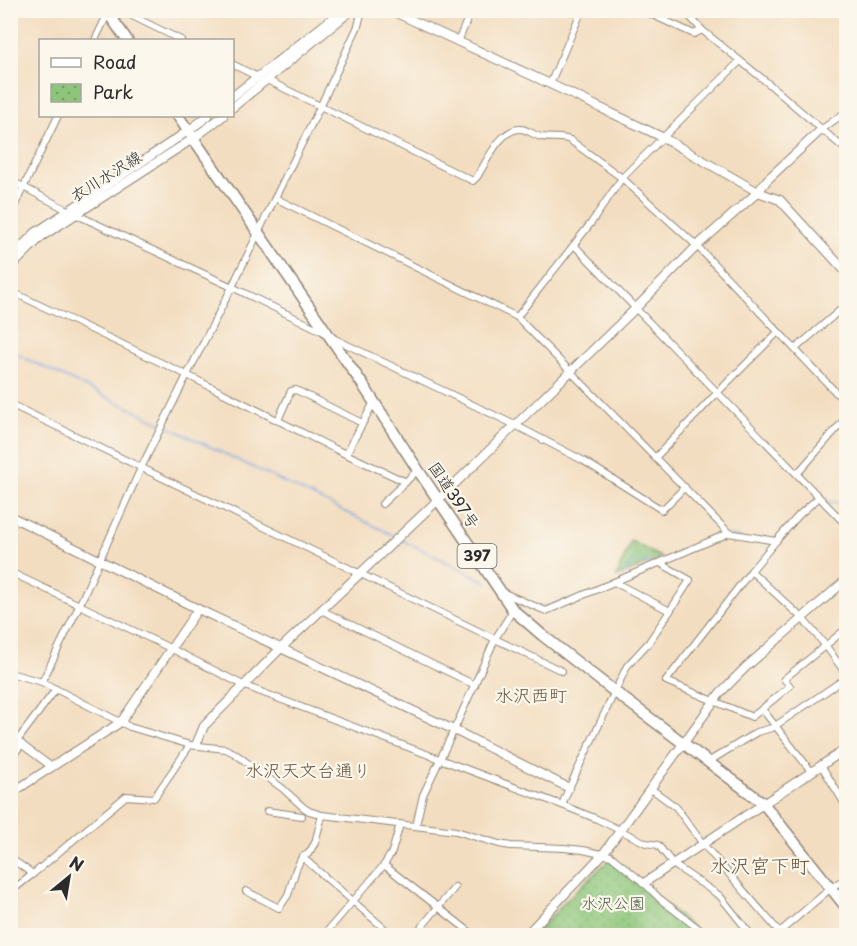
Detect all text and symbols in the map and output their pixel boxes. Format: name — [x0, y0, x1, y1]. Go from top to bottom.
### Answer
legend — [39, 39, 234, 117]
text: Road — [93, 48, 137, 75]
text: Park — [93, 78, 133, 105]
street label: 衣川水沢線 — [65, 144, 146, 207]
street label: 国道397号 — [424, 456, 486, 533]
road number: 397 — [458, 544, 496, 568]
district label: 水沢西町 — [495, 681, 567, 708]
district label: 水沢天文台通り — [245, 756, 371, 783]
north arrow — [39, 847, 99, 907]
text: N — [66, 850, 88, 877]
district label: 水沢宮下町 — [710, 850, 810, 880]
park label: 水沢公園 — [581, 890, 645, 914]

